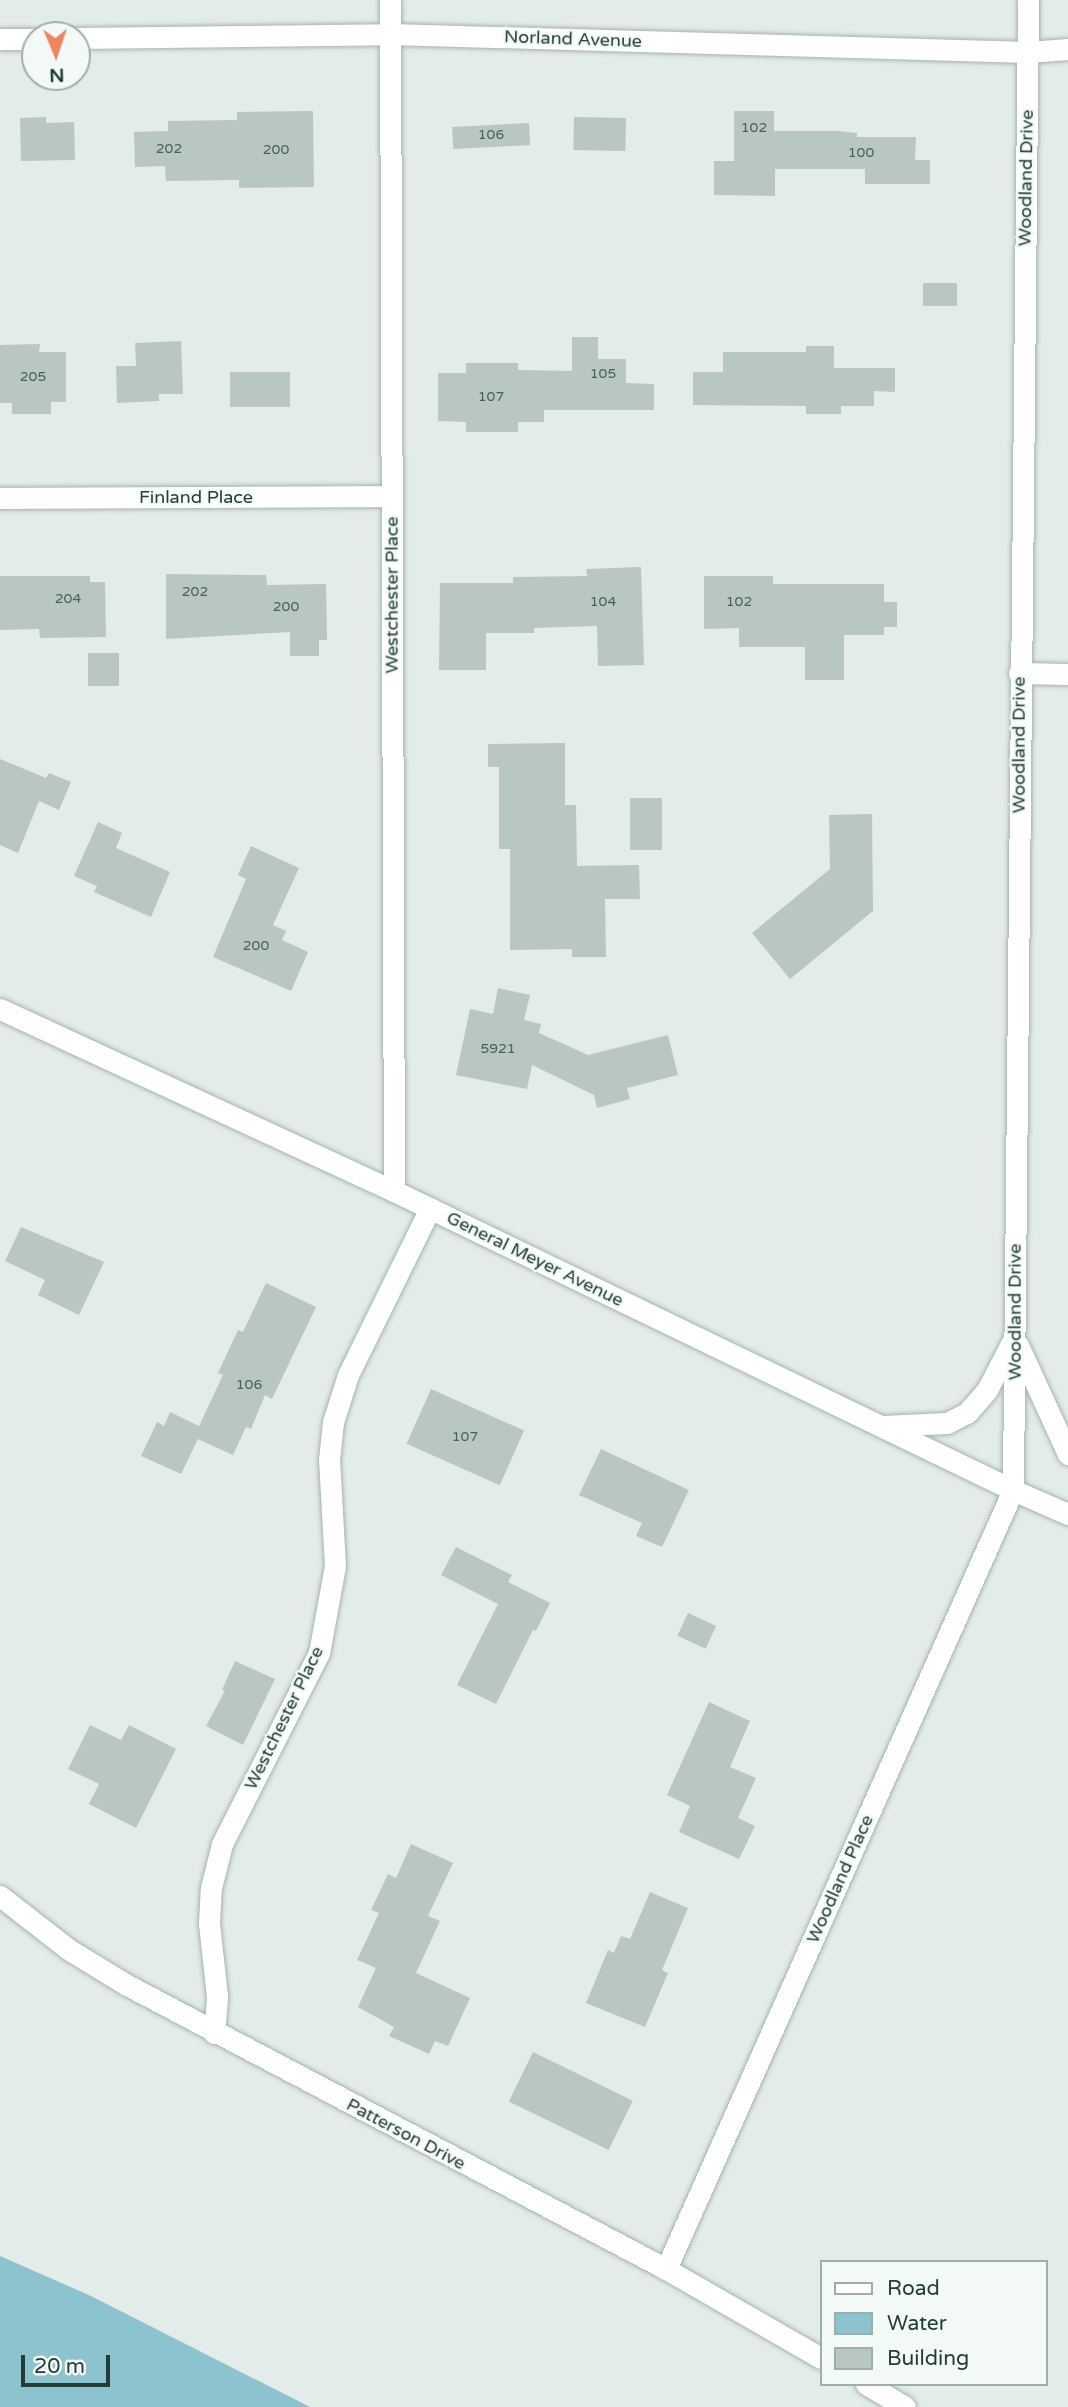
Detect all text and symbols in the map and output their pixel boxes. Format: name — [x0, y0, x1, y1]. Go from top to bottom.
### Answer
north arrow — [21, 21, 91, 91]
street label: Norland Avenue — [504, 26, 642, 52]
text: N — [49, 64, 65, 86]
street label: Woodland Drive — [1014, 110, 1038, 246]
house number: 102 — [741, 120, 767, 136]
house number: 106 — [478, 127, 504, 143]
house number: 202 — [156, 141, 182, 157]
house number: 200 — [263, 142, 289, 158]
house number: 100 — [848, 145, 874, 161]
house number: 105 — [590, 366, 616, 382]
house number: 205 — [20, 369, 46, 385]
house number: 107 — [478, 389, 504, 405]
street label: Finland Place — [139, 486, 253, 508]
street label: Westchester Place — [381, 516, 403, 674]
house number: 202 — [182, 584, 208, 600]
house number: 204 — [55, 591, 81, 607]
house number: 104 — [590, 594, 616, 610]
house number: 102 — [726, 594, 752, 610]
house number: 200 — [273, 599, 299, 615]
street label: Woodland Drive — [1008, 677, 1030, 813]
house number: 200 — [243, 938, 269, 954]
house number: 5921 — [480, 1041, 516, 1057]
street label: General Meyer Avenue — [443, 1207, 627, 1311]
street label: Woodland Drive — [1004, 1244, 1026, 1380]
house number: 106 — [236, 1377, 262, 1393]
house number: 107 — [452, 1429, 478, 1445]
street label: Westchester Place — [240, 1643, 328, 1793]
street label: Woodland Place — [802, 1811, 878, 1947]
street label: Patterson Drive — [343, 2094, 469, 2174]
legend — [820, 2260, 1047, 2386]
text: Road — [887, 2276, 940, 2301]
text: Water — [887, 2311, 947, 2336]
scale bar — [24, 2340, 114, 2384]
text: Building — [887, 2346, 969, 2371]
text: 20 m — [34, 2354, 85, 2379]

